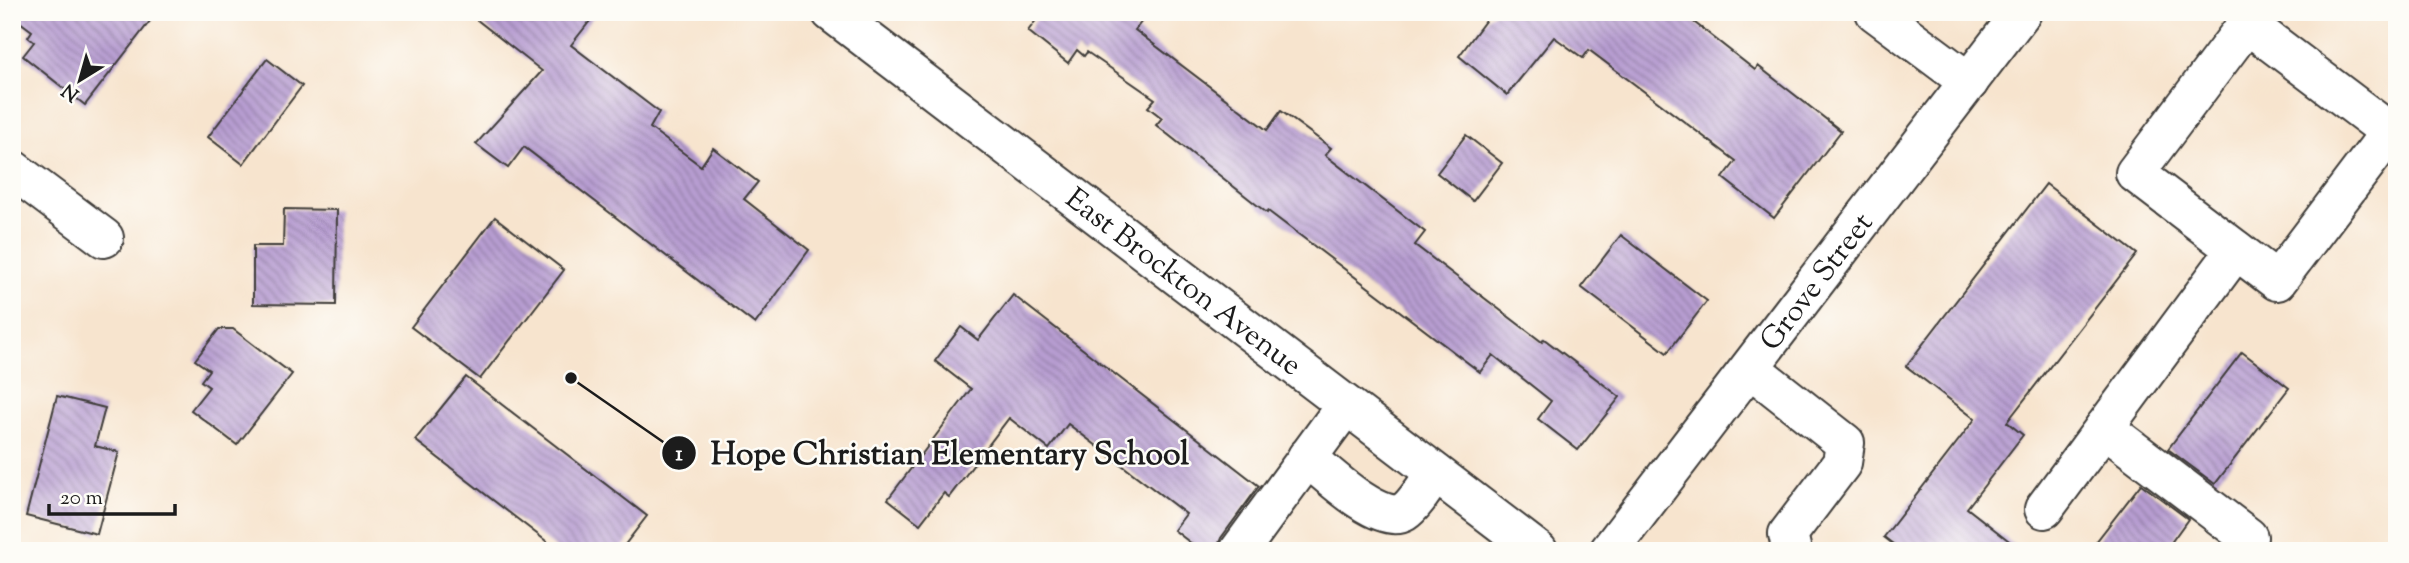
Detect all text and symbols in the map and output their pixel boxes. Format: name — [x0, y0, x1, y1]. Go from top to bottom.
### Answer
north arrow — [46, 46, 116, 116]
text: N — [57, 76, 85, 107]
street label: East Brockton Avenue — [1055, 179, 1310, 387]
street label: Grove Street — [1751, 204, 1885, 361]
callout: Hope Christian Elementary School — [662, 426, 1203, 479]
text: Hope Christian Elementary School — [711, 433, 1189, 479]
text: 1 — [675, 440, 683, 470]
scale bar — [49, 472, 175, 516]
text: 20 m — [60, 484, 103, 514]

